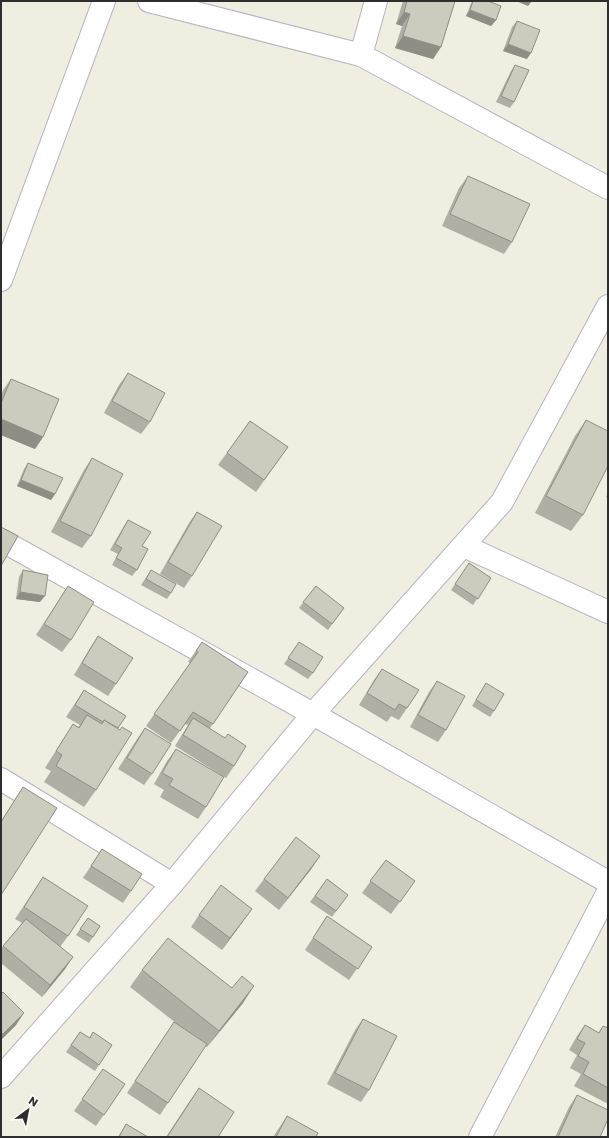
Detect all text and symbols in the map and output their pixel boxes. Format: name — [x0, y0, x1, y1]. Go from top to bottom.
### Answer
north arrow — [8, 1090, 48, 1130]
text: N — [26, 1093, 41, 1110]

